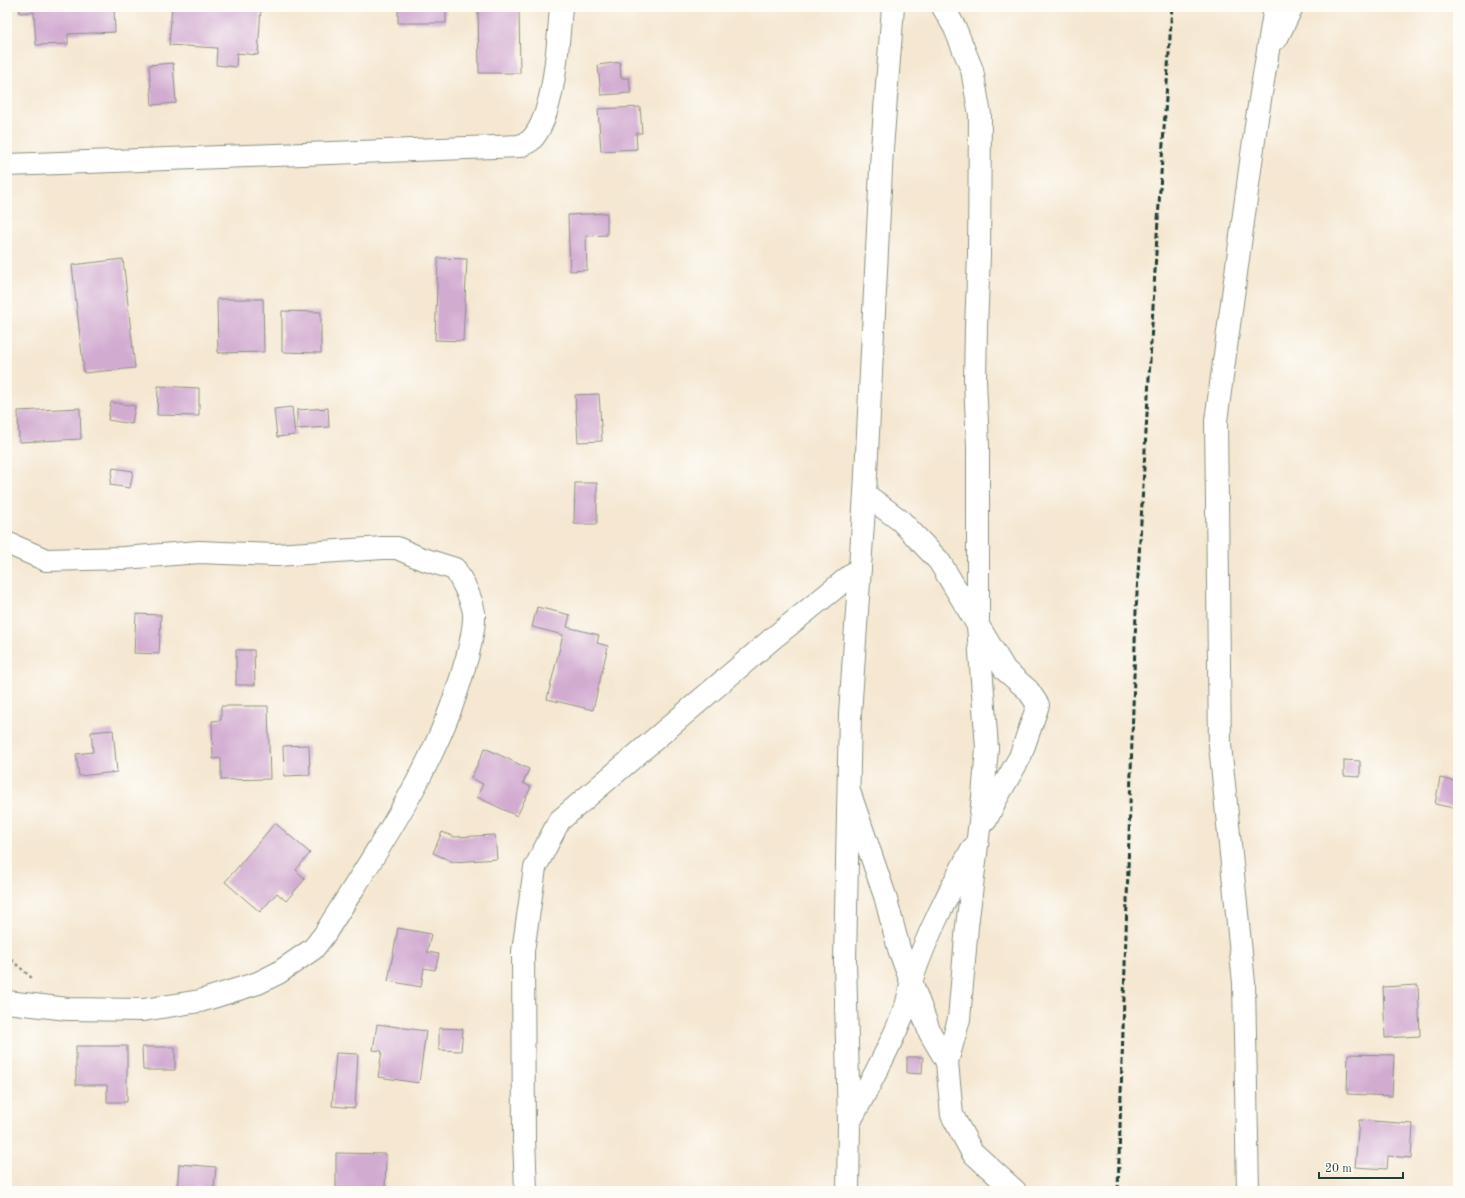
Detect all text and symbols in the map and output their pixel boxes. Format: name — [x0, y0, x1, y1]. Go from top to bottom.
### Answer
scale bar — [1319, 1154, 1403, 1180]
text: 20 m — [1325, 1163, 1352, 1175]

